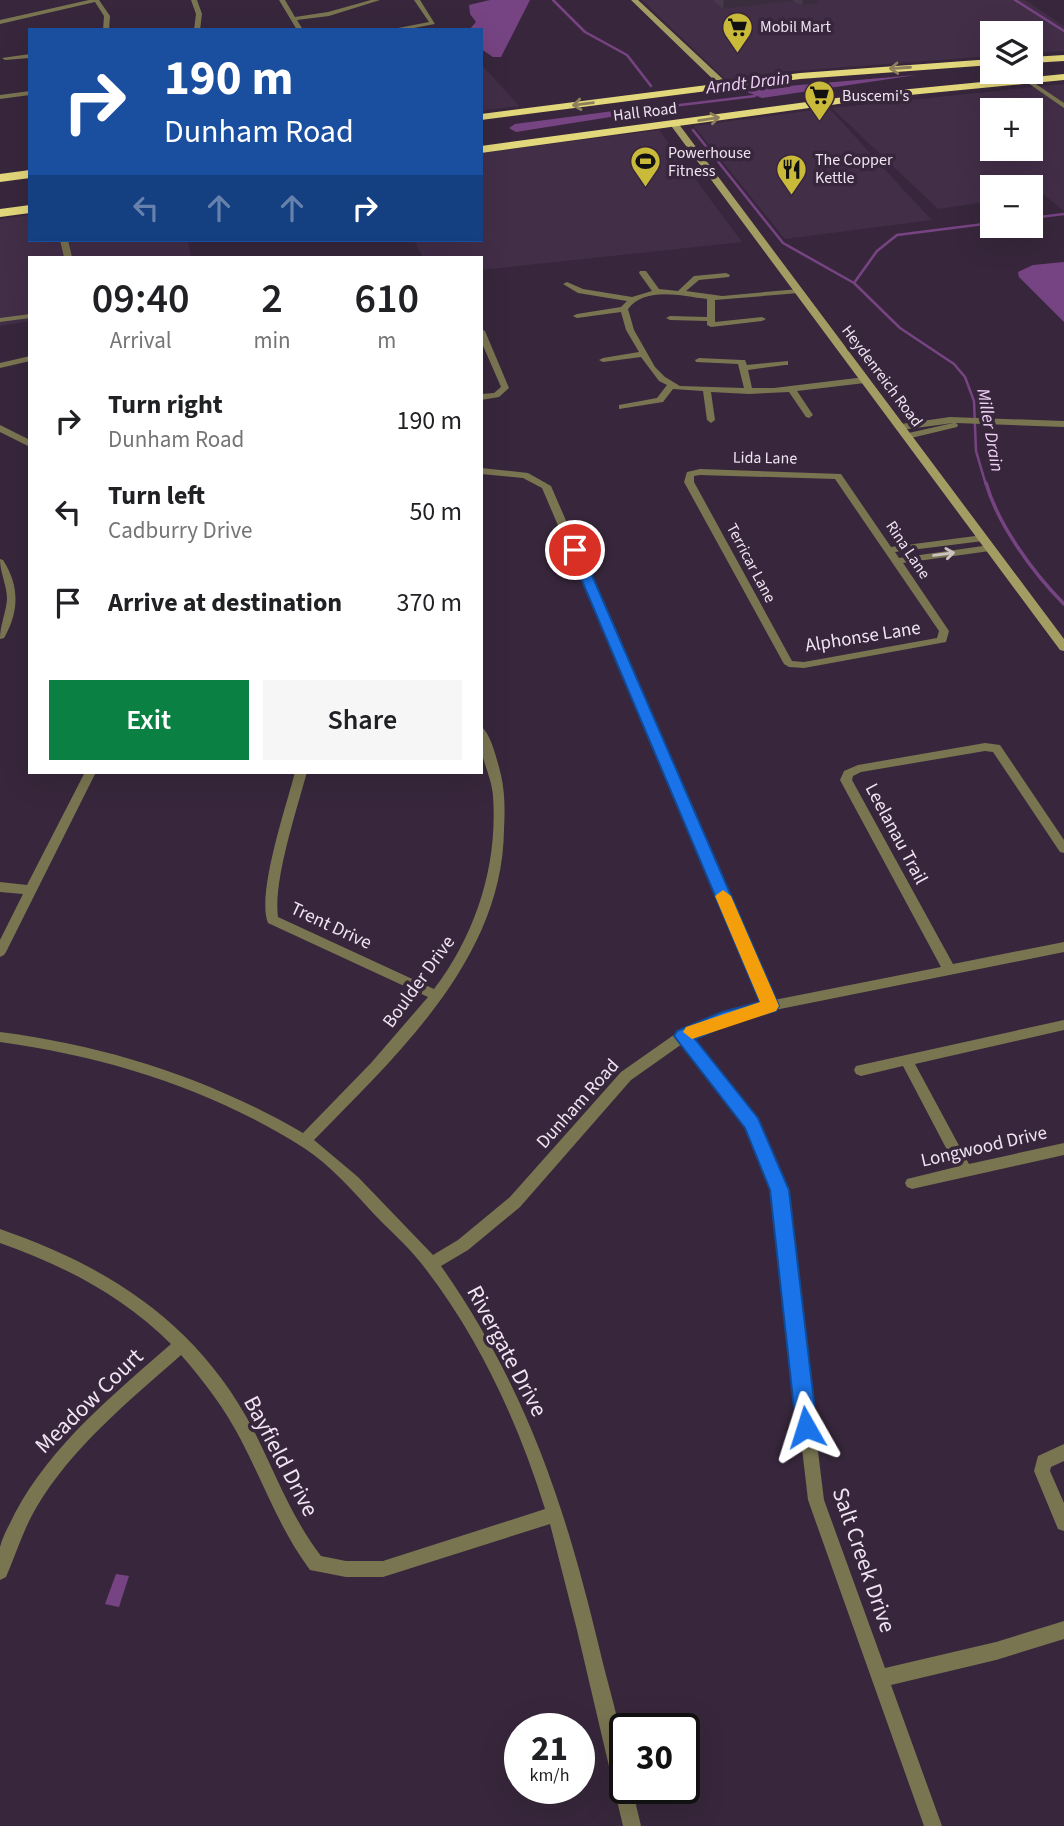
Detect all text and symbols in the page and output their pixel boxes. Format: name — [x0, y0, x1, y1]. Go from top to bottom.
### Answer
supermarket icon: Mobil Mart — [720, 10, 754, 54]
place label: Mobil Mart — [760, 16, 832, 38]
map controls — [980, 21, 1043, 238]
button: layers — [980, 21, 1043, 84]
text: 190 m — [164, 44, 293, 114]
icon: right — [49, 56, 140, 147]
one-way arrow — [889, 62, 911, 75]
water label: Arndt Drain — [704, 65, 791, 101]
supermarket icon: Buscemi's — [802, 79, 836, 123]
place label: Buscemi's — [842, 85, 910, 107]
one-way arrow — [572, 97, 595, 110]
street label: Hall Road — [612, 97, 678, 127]
button: + — [980, 98, 1043, 161]
text: Dunham Road — [164, 109, 354, 155]
one-way arrow — [697, 112, 720, 125]
place label: Powerhouse Fitness — [668, 142, 751, 182]
sports icon: Powerhouse Fitness — [628, 145, 662, 189]
place label: The Copper Kettle — [815, 149, 893, 189]
restaurant icon: The Copper Kettle — [775, 152, 809, 196]
button: − — [980, 175, 1043, 238]
icon: left — [127, 189, 165, 227]
icon: ahead — [200, 189, 238, 227]
icon: ahead — [273, 189, 311, 227]
icon: right — [346, 189, 384, 227]
text: 09:40 — [92, 269, 190, 329]
text: 2 — [261, 269, 283, 329]
text: 610 — [355, 269, 419, 329]
street label: Heydenreich Road — [836, 321, 928, 431]
text: Arrival — [110, 324, 172, 357]
text: min — [253, 324, 291, 357]
text: m — [377, 324, 396, 357]
text: Turn right — [108, 386, 223, 423]
water label: Miller Drain — [970, 386, 1010, 474]
icon: right — [49, 402, 87, 440]
text: 190 m — [396, 402, 462, 439]
text: Dunham Road — [108, 423, 244, 456]
street label: Lida Lane — [733, 446, 797, 470]
text: Turn left — [108, 477, 205, 514]
icon: left — [49, 493, 87, 531]
text: 50 m — [409, 493, 462, 530]
text: Cadburry Drive — [108, 514, 252, 547]
street label: Rina Lane — [881, 517, 935, 583]
street label: Terricar Lane — [721, 519, 781, 607]
pin — [545, 520, 605, 580]
icon: arrive — [556, 531, 594, 569]
one-way arrow — [932, 547, 955, 560]
icon: arrive — [49, 584, 87, 622]
text: Arrive at destination — [108, 584, 342, 621]
text: 370 m — [396, 584, 462, 621]
street label: Alphonse Lane — [803, 615, 923, 659]
button: Exit — [49, 680, 249, 760]
button: Share — [263, 680, 462, 760]
street label: Leelanau Trail — [858, 779, 934, 889]
street label: Trent Drive — [286, 895, 376, 957]
street label: Boulder Drive — [376, 930, 462, 1034]
street label: Dunham Road — [530, 1053, 626, 1155]
street label: Longwood Drive — [918, 1119, 1050, 1175]
street label: Rivergate Drive — [459, 1280, 555, 1422]
street label: Meadow Court — [27, 1341, 151, 1461]
street label: Bayfield Drive — [235, 1390, 327, 1522]
position arrow — [769, 1390, 843, 1464]
street label: Salt Creek Drive — [824, 1483, 904, 1637]
speed limit sign: 30 — [609, 1713, 700, 1804]
text: 21 — [531, 1724, 568, 1774]
text: km/h — [530, 1763, 569, 1788]

